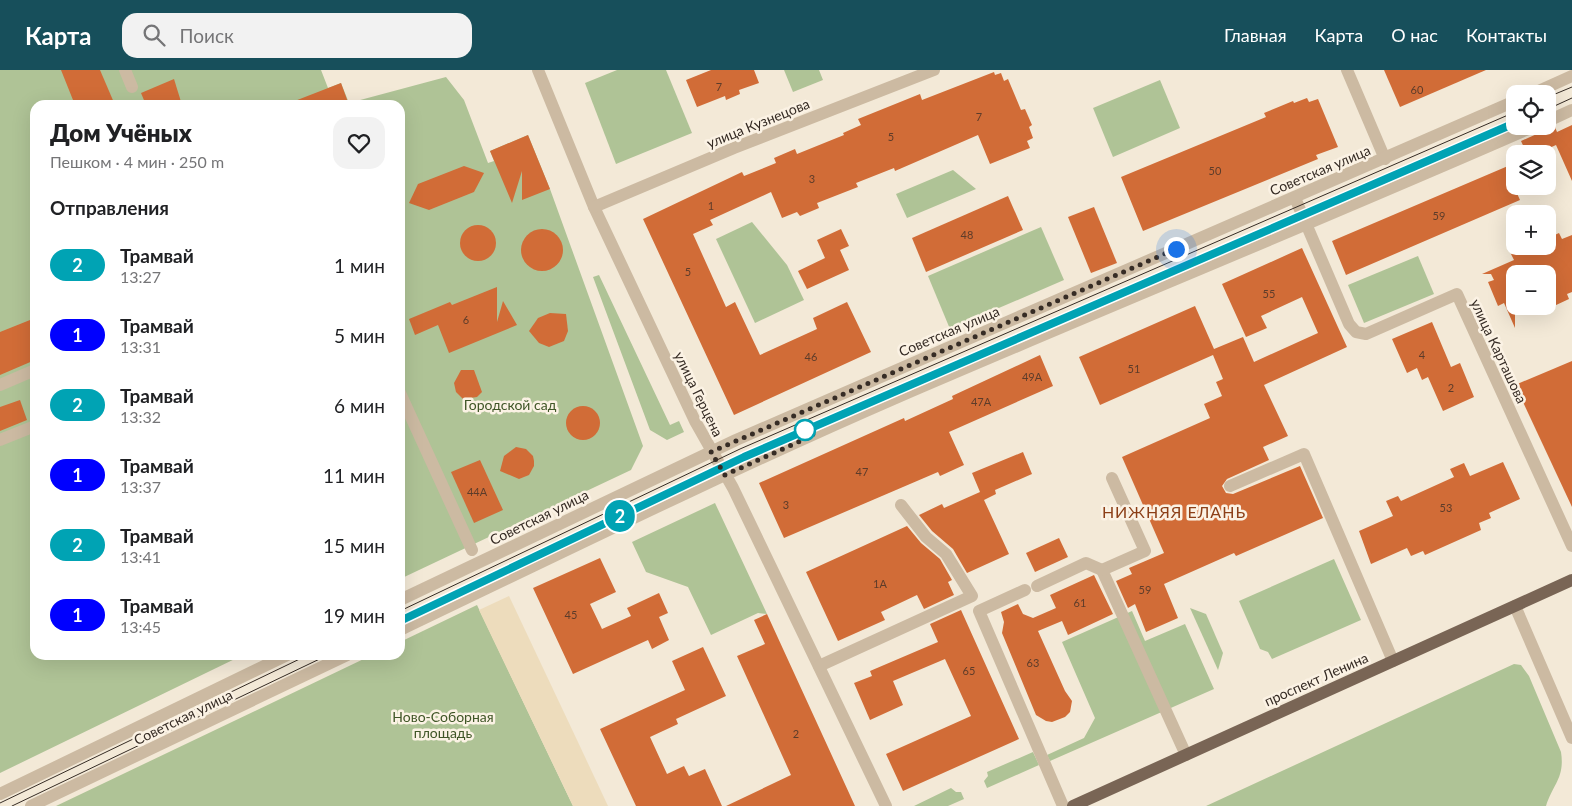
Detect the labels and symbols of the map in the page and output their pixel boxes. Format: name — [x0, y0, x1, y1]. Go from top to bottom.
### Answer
house number: 7 — [716, 80, 722, 93]
house number: 60 — [1411, 83, 1424, 96]
street label: улица Кузнецова — [704, 95, 812, 151]
house number: 7 — [976, 110, 982, 123]
house number: 5 — [888, 130, 894, 143]
street label: Советская улица — [1267, 141, 1373, 199]
house number: 50 — [1209, 164, 1222, 177]
house number: 3 — [809, 172, 815, 185]
house number: 1 — [708, 199, 714, 212]
house number: 59 — [1433, 209, 1445, 222]
house number: 48 — [961, 228, 973, 241]
your location — [1164, 237, 1189, 262]
house number: 5 — [685, 265, 691, 278]
house number: 55 — [1263, 287, 1275, 300]
street label: улица Карташова — [1467, 296, 1531, 406]
street label: Советская улица — [896, 302, 1002, 360]
house number: 6 — [463, 313, 469, 326]
house number: 4 — [1419, 348, 1426, 361]
street label: улица Герцена — [671, 349, 727, 439]
house number: 46 — [805, 350, 817, 363]
house number: 51 — [1128, 362, 1140, 375]
house number: 49А — [1022, 370, 1043, 383]
house number: 2 — [1448, 381, 1454, 394]
house number: 47А — [971, 395, 992, 408]
park label: Городской сад — [464, 396, 557, 413]
unlabelled marker — [794, 419, 816, 441]
house number: 47 — [856, 465, 868, 478]
house number: 44А — [467, 485, 488, 498]
street label: Советская улица — [487, 486, 591, 548]
house number: 3 — [783, 498, 789, 511]
line badge: 2 — [604, 500, 636, 532]
house number: 53 — [1440, 501, 1452, 514]
district label: НИЖНЯЯ ЕЛАНЬ — [1102, 502, 1246, 521]
house number: 1А — [873, 577, 887, 590]
house number: 59 — [1139, 583, 1151, 596]
house number: 61 — [1074, 596, 1086, 609]
house number: 45 — [565, 608, 577, 621]
street label: проспект Ленина — [1262, 649, 1370, 709]
house number: 63 — [1027, 656, 1039, 669]
house number: 65 — [963, 664, 975, 677]
street label: Советская улица — [131, 686, 235, 748]
park label: Ново-Соборная площадь — [392, 708, 494, 741]
house number: 2 — [793, 727, 799, 740]

